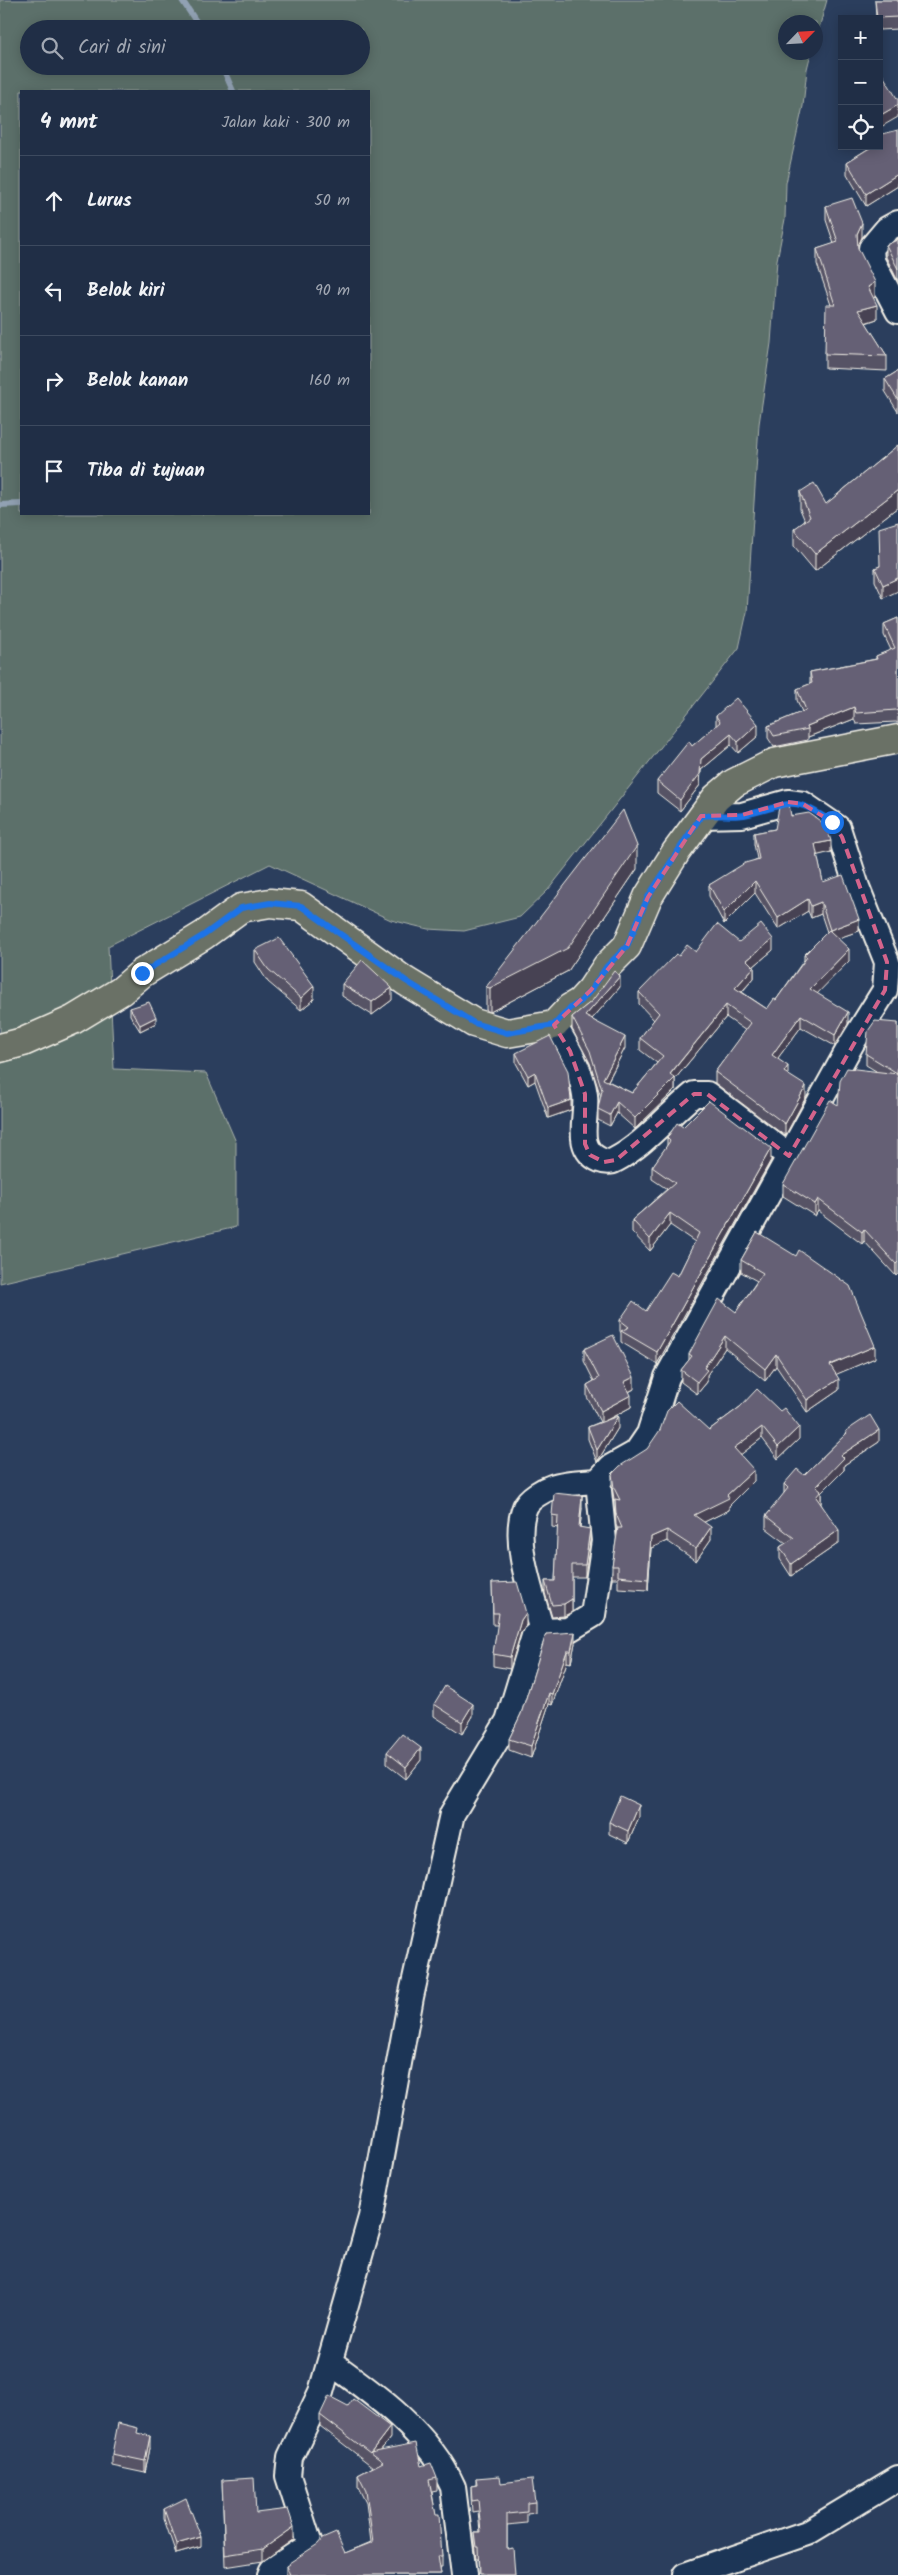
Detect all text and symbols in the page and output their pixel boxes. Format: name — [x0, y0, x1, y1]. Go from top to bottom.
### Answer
north arrow — [778, 15, 823, 60]
map controls — [838, 15, 883, 150]
button: + — [838, 15, 883, 60]
search box — [20, 20, 370, 75]
text: Cari di sini — [78, 33, 166, 63]
icon: search — [38, 34, 66, 62]
button: − — [838, 60, 883, 105]
button: locate — [838, 105, 883, 150]
text: 4 mnt — [40, 106, 98, 139]
text: Jalan kaki · 300 m — [221, 110, 350, 135]
text: Lurus — [87, 186, 132, 216]
icon: ahead — [40, 187, 68, 215]
text: 50 m — [314, 188, 350, 213]
text: Belok kiri — [87, 276, 165, 306]
icon: left — [40, 277, 68, 305]
text: 90 m — [315, 278, 350, 303]
text: Belok kanan — [87, 366, 188, 396]
icon: right — [40, 367, 68, 395]
text: 160 m — [309, 368, 350, 393]
text: Tiba di tujuan — [87, 456, 205, 486]
icon: arrive — [40, 457, 68, 485]
route start — [821, 811, 844, 834]
route end — [131, 962, 154, 985]

